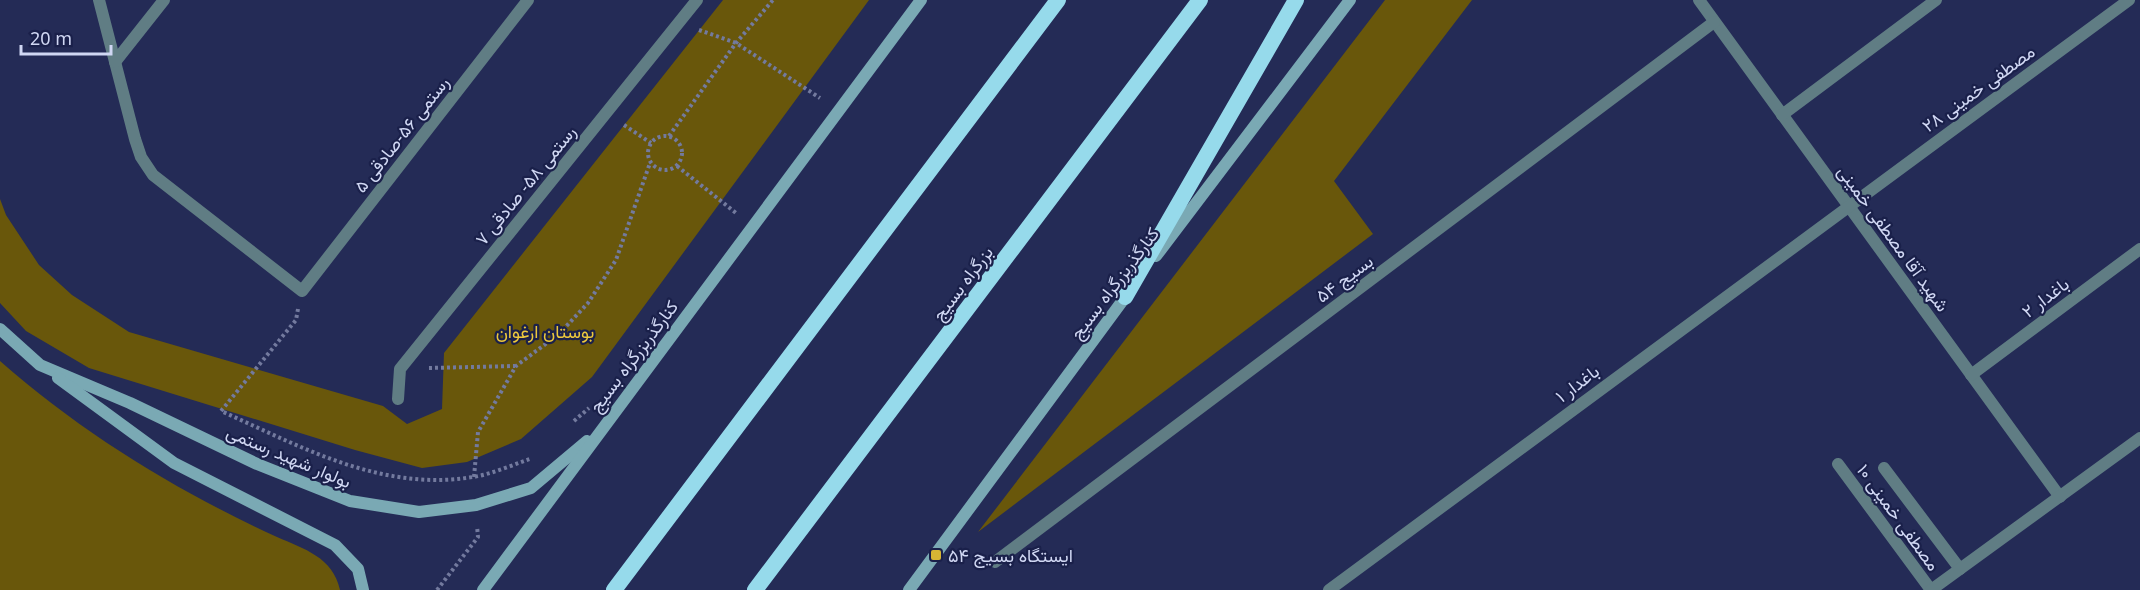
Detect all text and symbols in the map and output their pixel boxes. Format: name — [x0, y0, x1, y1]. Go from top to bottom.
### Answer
scale bar — [21, 18, 111, 56]
text: 20 m — [30, 26, 72, 50]
street label: مصطفی خمینی ۲۸ — [1917, 39, 2039, 137]
street label: رستمی ۵۶-صادقی ۵ — [348, 71, 454, 197]
street label: رستمی ۵۸- صادقی ۷ — [469, 120, 581, 250]
street label: شهید آقا مصطفی خمینی — [1833, 160, 1955, 316]
street label: کنارگذربزرگراه بسیج — [1064, 222, 1165, 344]
street label: بزرگراه بسیج — [926, 241, 999, 326]
street label: بسیج ۵۴ — [1310, 249, 1378, 308]
street label: باغدار ۲ — [2016, 271, 2074, 323]
street label: کنارگذربزرگراه بسیج — [583, 295, 684, 417]
park label: بوستان ارغوان — [496, 319, 594, 343]
street label: باغدار ۱ — [1550, 359, 1604, 407]
street label: بولوار شهید رستمی — [223, 419, 355, 493]
street label: مصطفی خمینی ۱۰ — [1852, 459, 1946, 575]
place label: ایستگاه بسیج ۵۴ — [948, 543, 1073, 568]
marker: ایستگاه بسیج ۵۴ — [929, 548, 943, 562]

